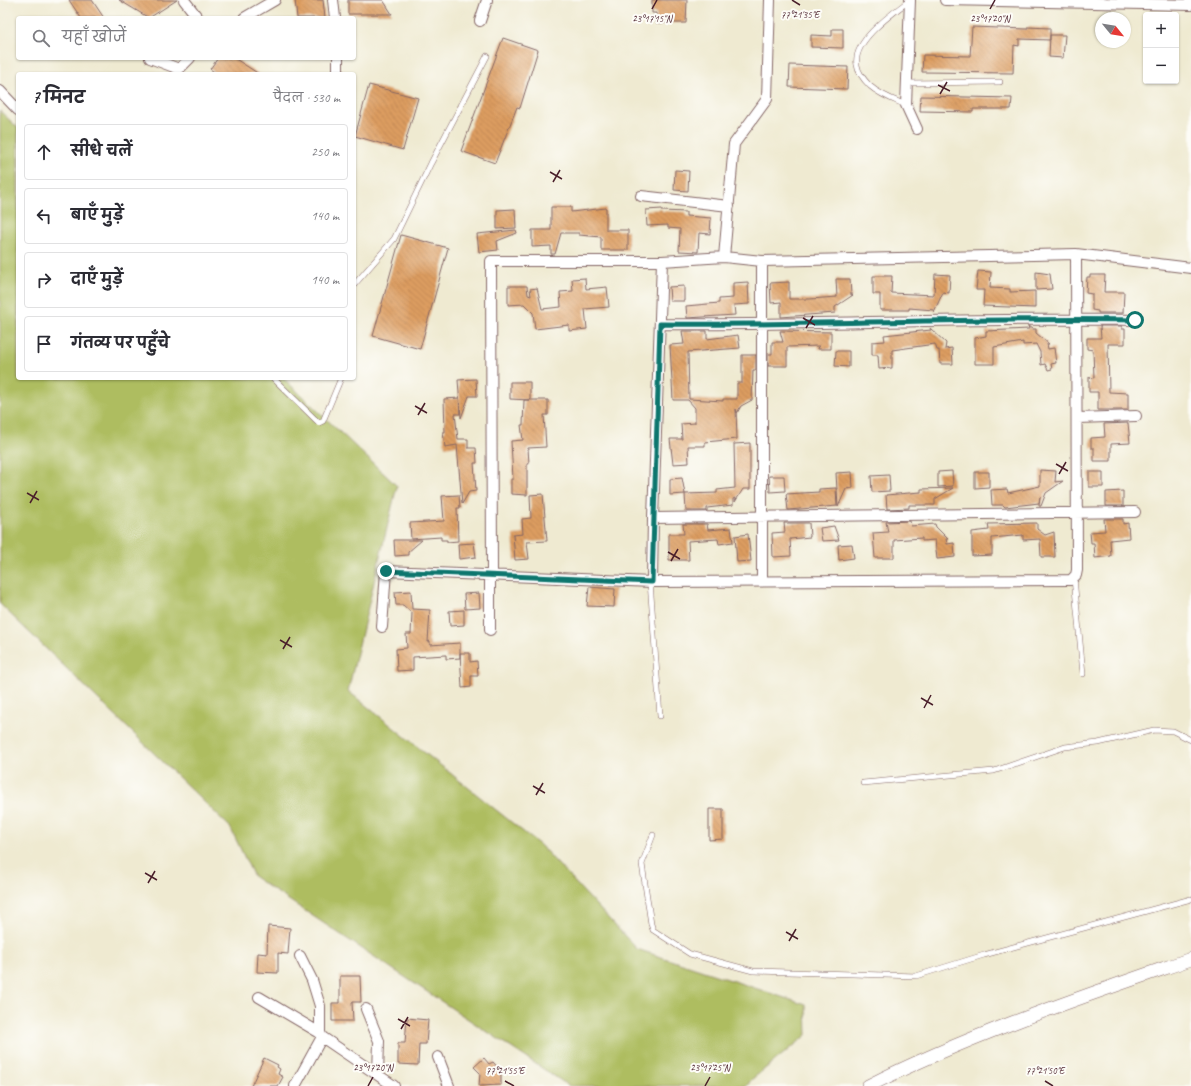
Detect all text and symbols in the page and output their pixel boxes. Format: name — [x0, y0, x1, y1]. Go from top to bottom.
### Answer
text: 77°21'35"E — [781, 8, 821, 21]
text: 23°17'15"N — [632, 12, 674, 25]
text: 23°17'20"N — [970, 12, 1012, 25]
north arrow — [1095, 12, 1131, 48]
map controls — [1143, 12, 1179, 84]
button: + — [1143, 12, 1179, 48]
search box — [16, 16, 356, 60]
icon: search — [30, 27, 52, 49]
text: यहाँ खोजें — [62, 28, 126, 47]
button: − — [1143, 48, 1179, 84]
text: 7 मिनट — [32, 87, 85, 108]
text: पैदल · 530 m — [273, 90, 340, 106]
icon: ahead — [33, 141, 55, 163]
text: सीधे चलें — [71, 142, 132, 161]
text: 250 m — [311, 144, 339, 160]
icon: left — [33, 205, 55, 227]
text: बाएँ मुड़ें — [71, 206, 123, 225]
text: 140 m — [311, 208, 339, 224]
icon: right — [33, 269, 55, 291]
text: दाएँ मुड़ें — [71, 270, 123, 289]
text: 140 m — [311, 272, 339, 288]
route start — [1126, 311, 1144, 329]
icon: arrive — [33, 333, 55, 355]
text: गंतव्य पर पहुँचे — [71, 334, 169, 353]
route end — [377, 562, 395, 580]
text: 23°17'20"N — [353, 1061, 395, 1074]
text: 23°17'25"N — [690, 1061, 732, 1074]
text: 77°21'55"E — [486, 1064, 526, 1077]
text: 77°21'50"E — [1026, 1064, 1066, 1077]

